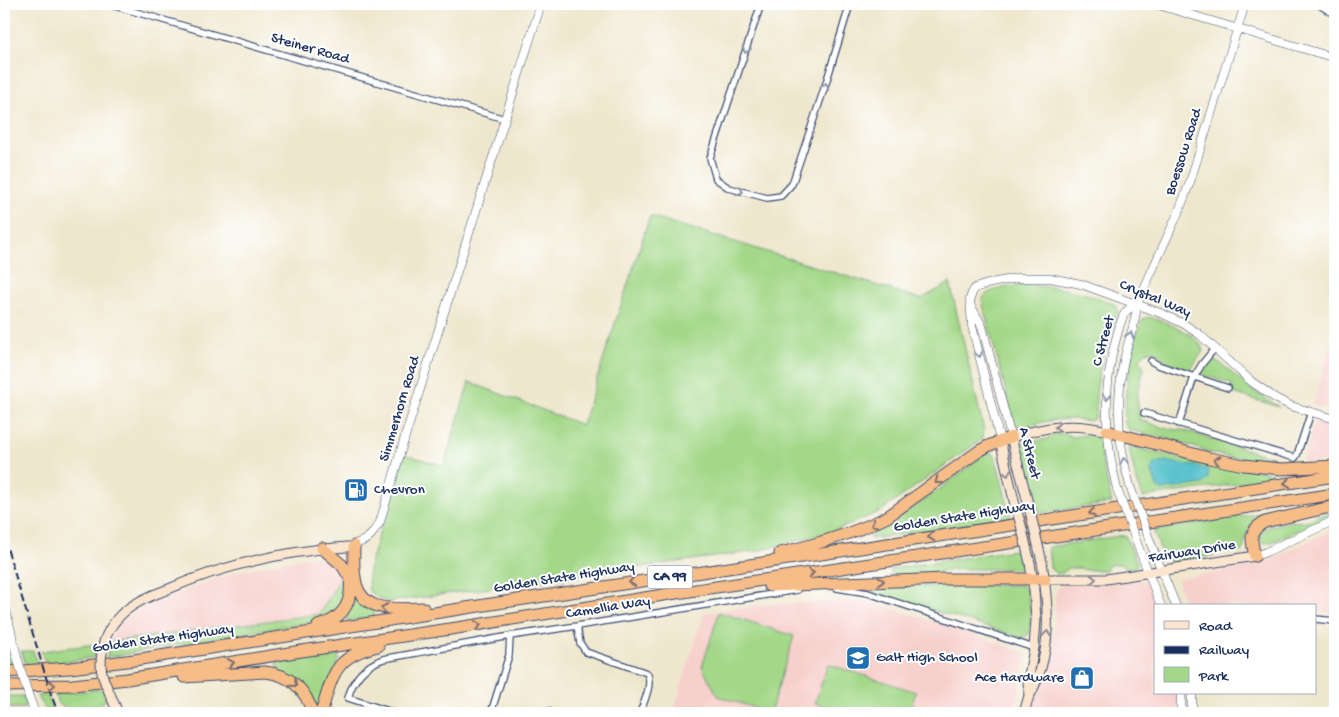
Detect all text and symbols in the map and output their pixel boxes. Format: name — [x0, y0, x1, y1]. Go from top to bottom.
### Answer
street label: Steiner Road — [269, 29, 352, 69]
one-way arrow — [741, 45, 751, 54]
one-way arrow — [819, 82, 829, 90]
street label: Boessow Road — [1161, 105, 1207, 199]
one-way arrow — [735, 185, 744, 196]
street label: Crystal Way — [1116, 276, 1194, 322]
street label: C Street — [1089, 312, 1120, 368]
one-way arrow — [1125, 331, 1135, 339]
one-way arrow — [973, 350, 984, 359]
street label: Simmerhorn Road — [375, 353, 425, 464]
one-way arrow — [1101, 393, 1112, 401]
one-way arrow — [1054, 421, 1062, 432]
street label: A Street — [1014, 425, 1045, 482]
one-way arrow — [1213, 455, 1222, 465]
one-way arrow — [1119, 456, 1129, 465]
one-way arrow — [1002, 468, 1012, 476]
one-way arrow — [935, 475, 944, 483]
fuel station icon: Chevron — [343, 477, 369, 503]
one-way arrow — [1283, 478, 1291, 488]
place label: Chevron — [374, 481, 425, 499]
street label: Golden State Highway — [892, 497, 1036, 537]
one-way arrow — [1087, 507, 1096, 517]
one-way arrow — [870, 517, 879, 528]
one-way arrow — [927, 531, 935, 541]
street label: Fairway Drive — [1146, 536, 1237, 568]
street label: Golden State Highway — [492, 558, 636, 598]
road number: CA 99 — [648, 566, 692, 588]
one-way arrow — [808, 568, 816, 579]
one-way arrow — [1090, 574, 1098, 584]
one-way arrow — [878, 576, 885, 586]
one-way arrow — [628, 577, 636, 587]
street label: Camellia Way — [565, 592, 652, 624]
one-way arrow — [379, 603, 388, 613]
legend — [1154, 604, 1316, 694]
text: Road — [1199, 618, 1233, 636]
street label: Golden State Highway — [91, 620, 235, 658]
one-way arrow — [474, 620, 482, 630]
one-way arrow — [1041, 629, 1052, 637]
text: Railway — [1199, 642, 1250, 660]
school or university icon: Galt High School — [845, 645, 871, 671]
place label: Galt High School — [876, 649, 978, 667]
one-way arrow — [226, 658, 235, 668]
shop icon: Ace Hardware — [1069, 665, 1095, 691]
text: Park — [1198, 668, 1229, 686]
place label: Ace Hardware — [975, 669, 1064, 687]
one-way arrow — [289, 679, 298, 688]
one-way arrow — [49, 680, 57, 691]

